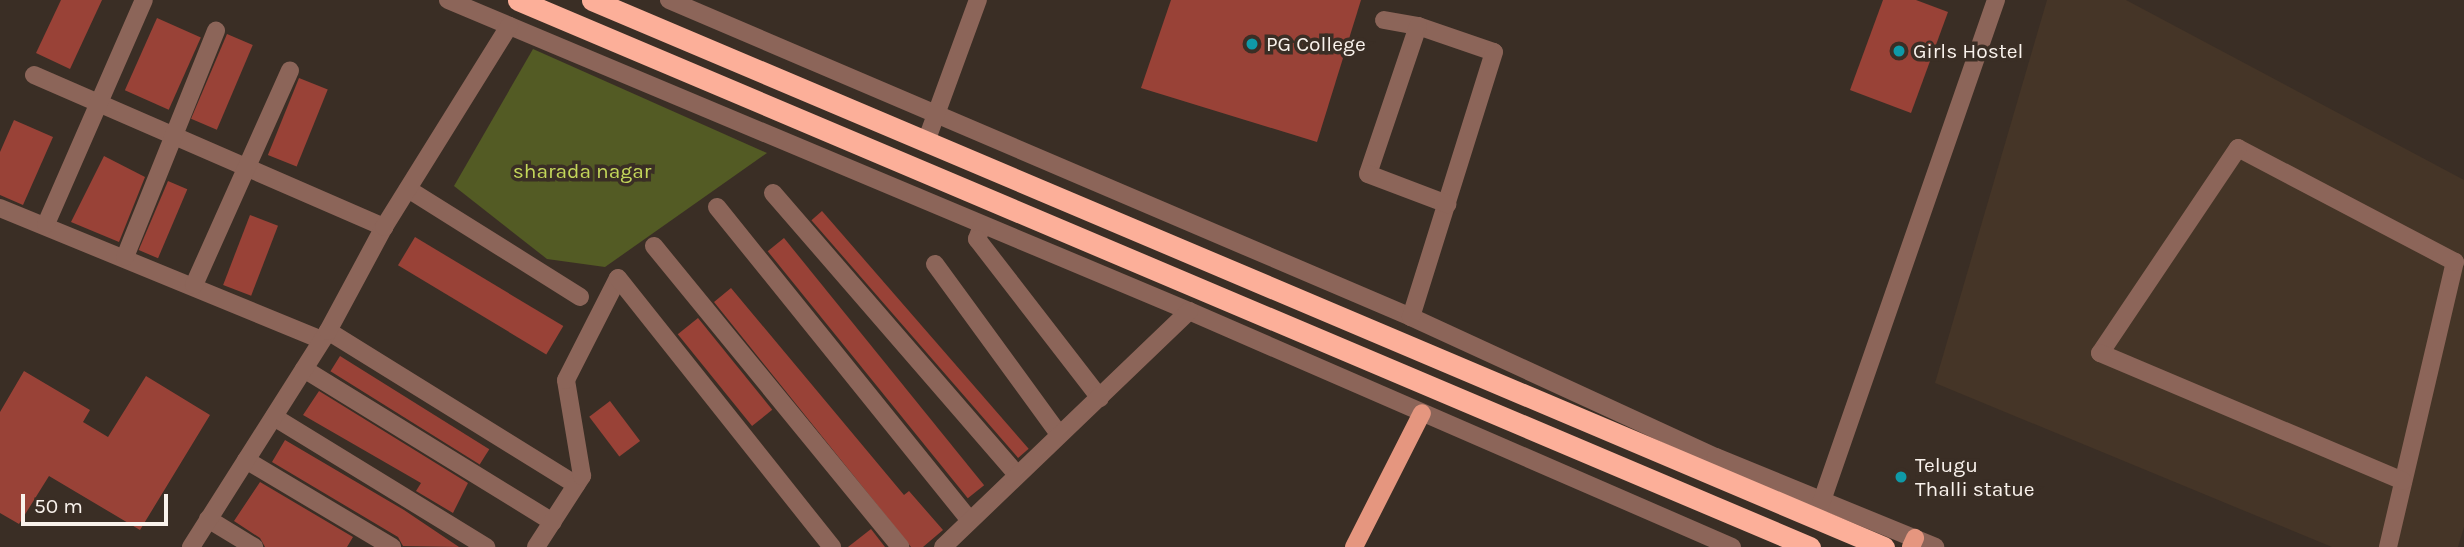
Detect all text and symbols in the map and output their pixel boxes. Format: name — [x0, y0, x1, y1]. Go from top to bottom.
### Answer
place label: PG College — [1266, 31, 1366, 57]
marker: PG College — [1244, 36, 1260, 52]
place label: Girls Hostel — [1913, 38, 2023, 64]
marker: Girls Hostel — [1891, 43, 1907, 59]
park label: sharada nagar — [513, 158, 651, 184]
place label: Telugu Thalli statue — [1915, 452, 2035, 502]
marker: Telugu Thalli statue — [1893, 469, 1909, 485]
scale bar — [24, 480, 172, 524]
text: 50 m — [34, 494, 83, 518]

